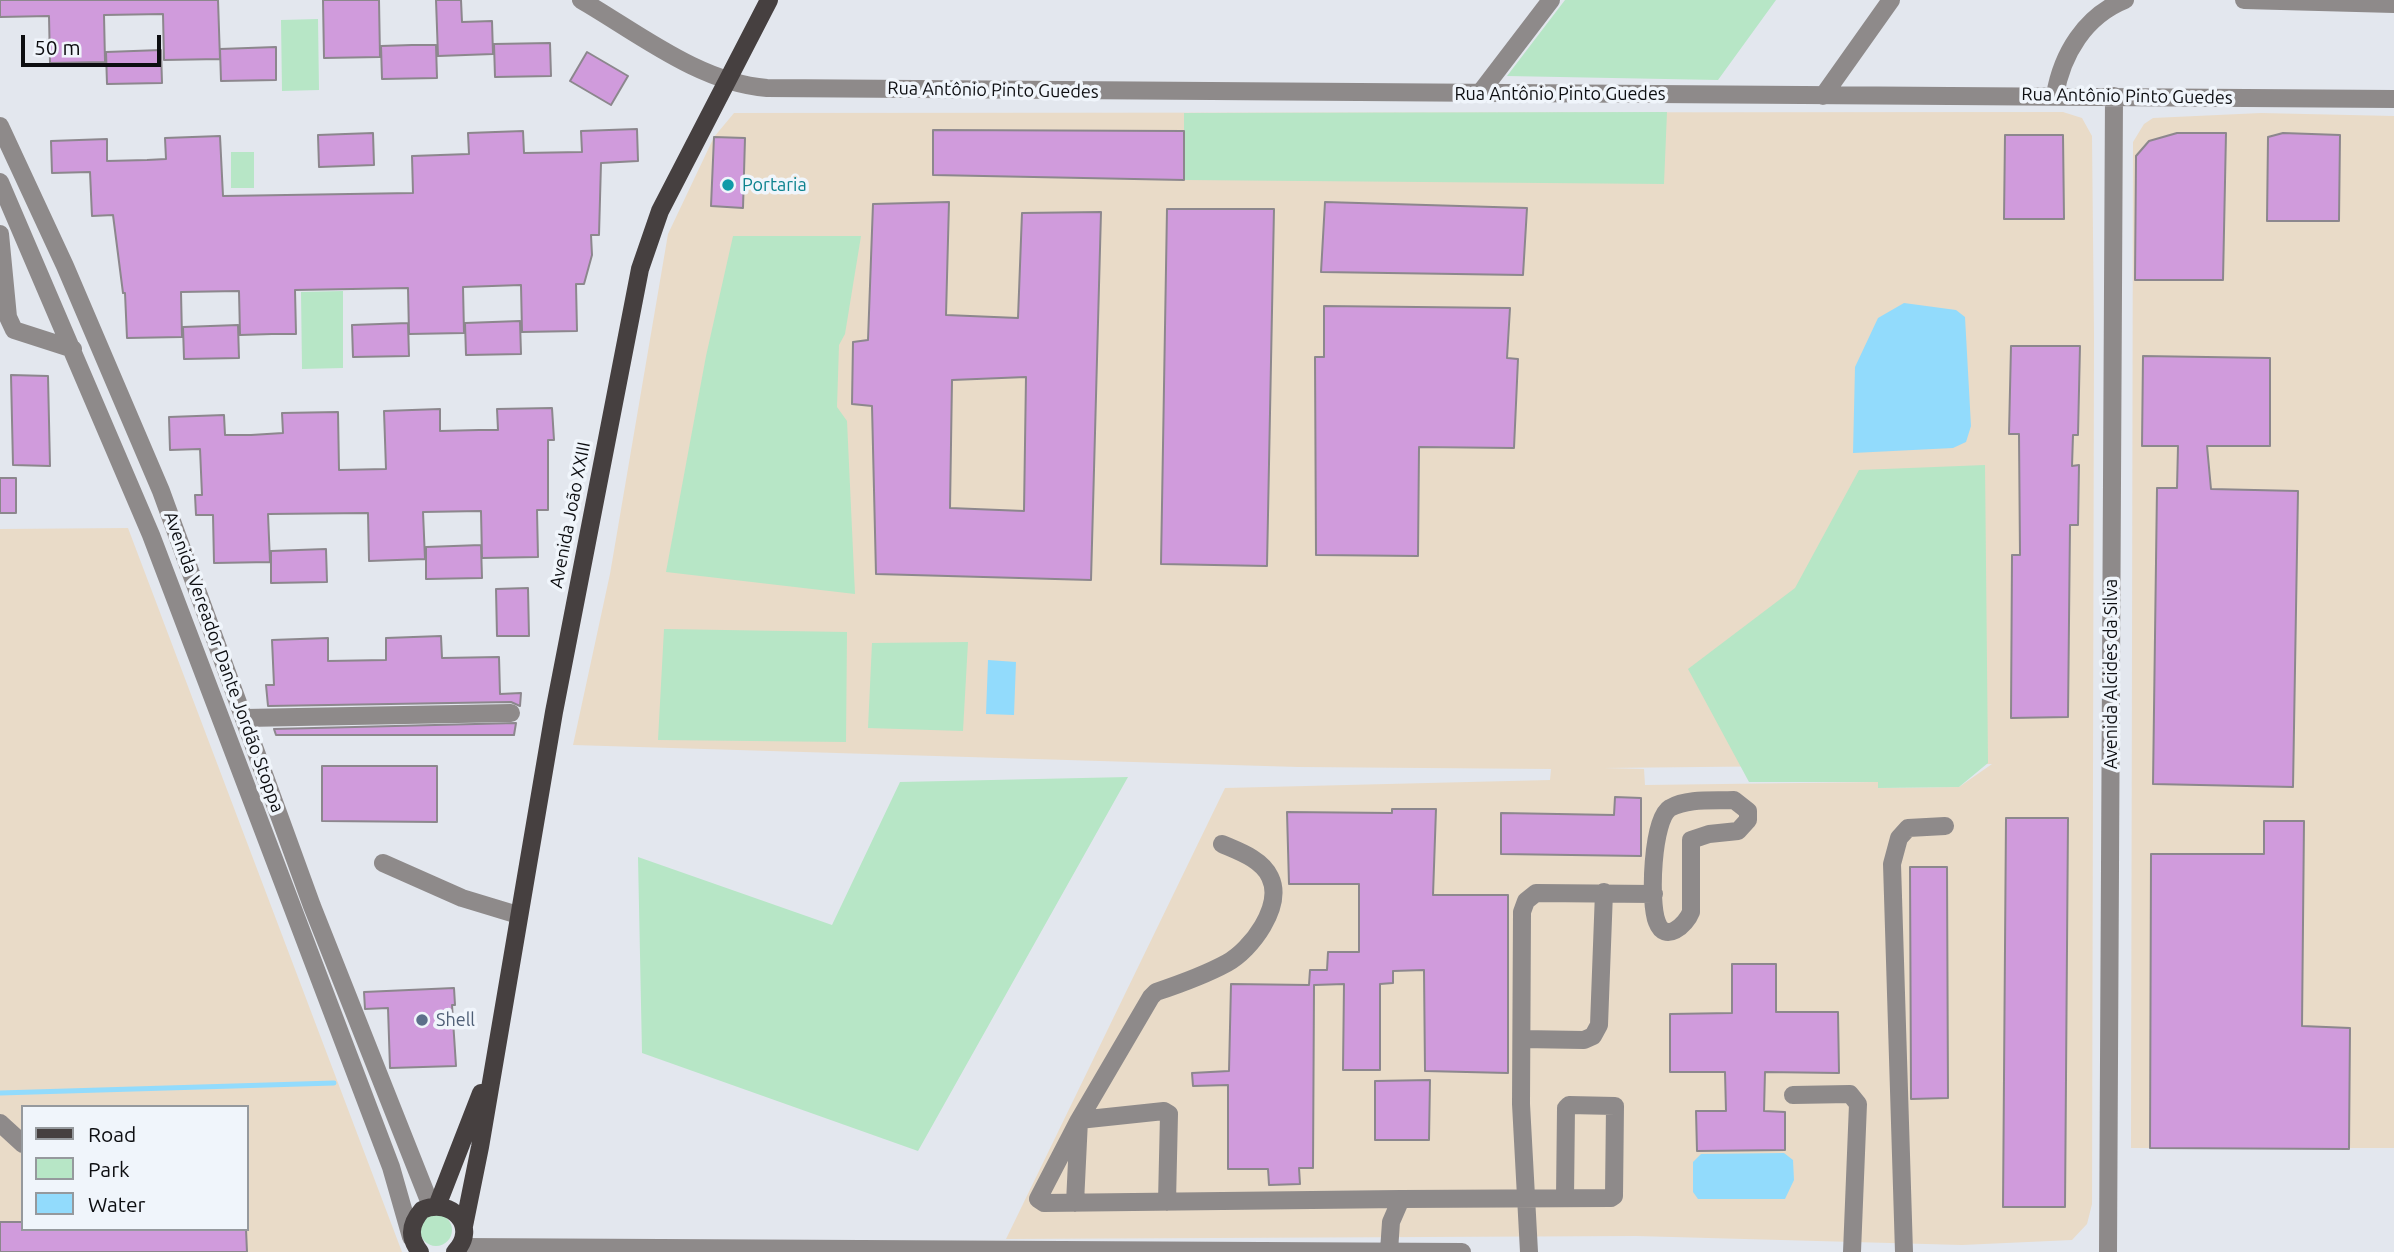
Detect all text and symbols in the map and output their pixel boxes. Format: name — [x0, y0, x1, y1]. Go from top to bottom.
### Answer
scale bar — [24, 21, 164, 65]
text: 50 m — [34, 35, 81, 59]
street label: Rua Antônio Pinto Guedes — [887, 77, 1099, 103]
street label: Rua Antônio Pinto Guedes — [1454, 83, 1666, 105]
street label: Rua Antônio Pinto Guedes — [2021, 83, 2233, 109]
place label: Portaria — [742, 174, 807, 196]
marker: Portaria — [720, 177, 736, 193]
street label: Avenida João XXIII — [545, 440, 595, 590]
street label: Avenida Vereador Dante Jordão Stoppa — [159, 509, 289, 815]
street label: Avenida Alcides da Silva — [2100, 579, 2122, 769]
place label: Shell — [436, 1009, 475, 1031]
marker: Shell — [414, 1012, 430, 1028]
legend — [21, 1105, 248, 1231]
text: Road — [88, 1122, 136, 1146]
text: Park — [88, 1157, 130, 1181]
text: Water — [88, 1192, 146, 1216]

